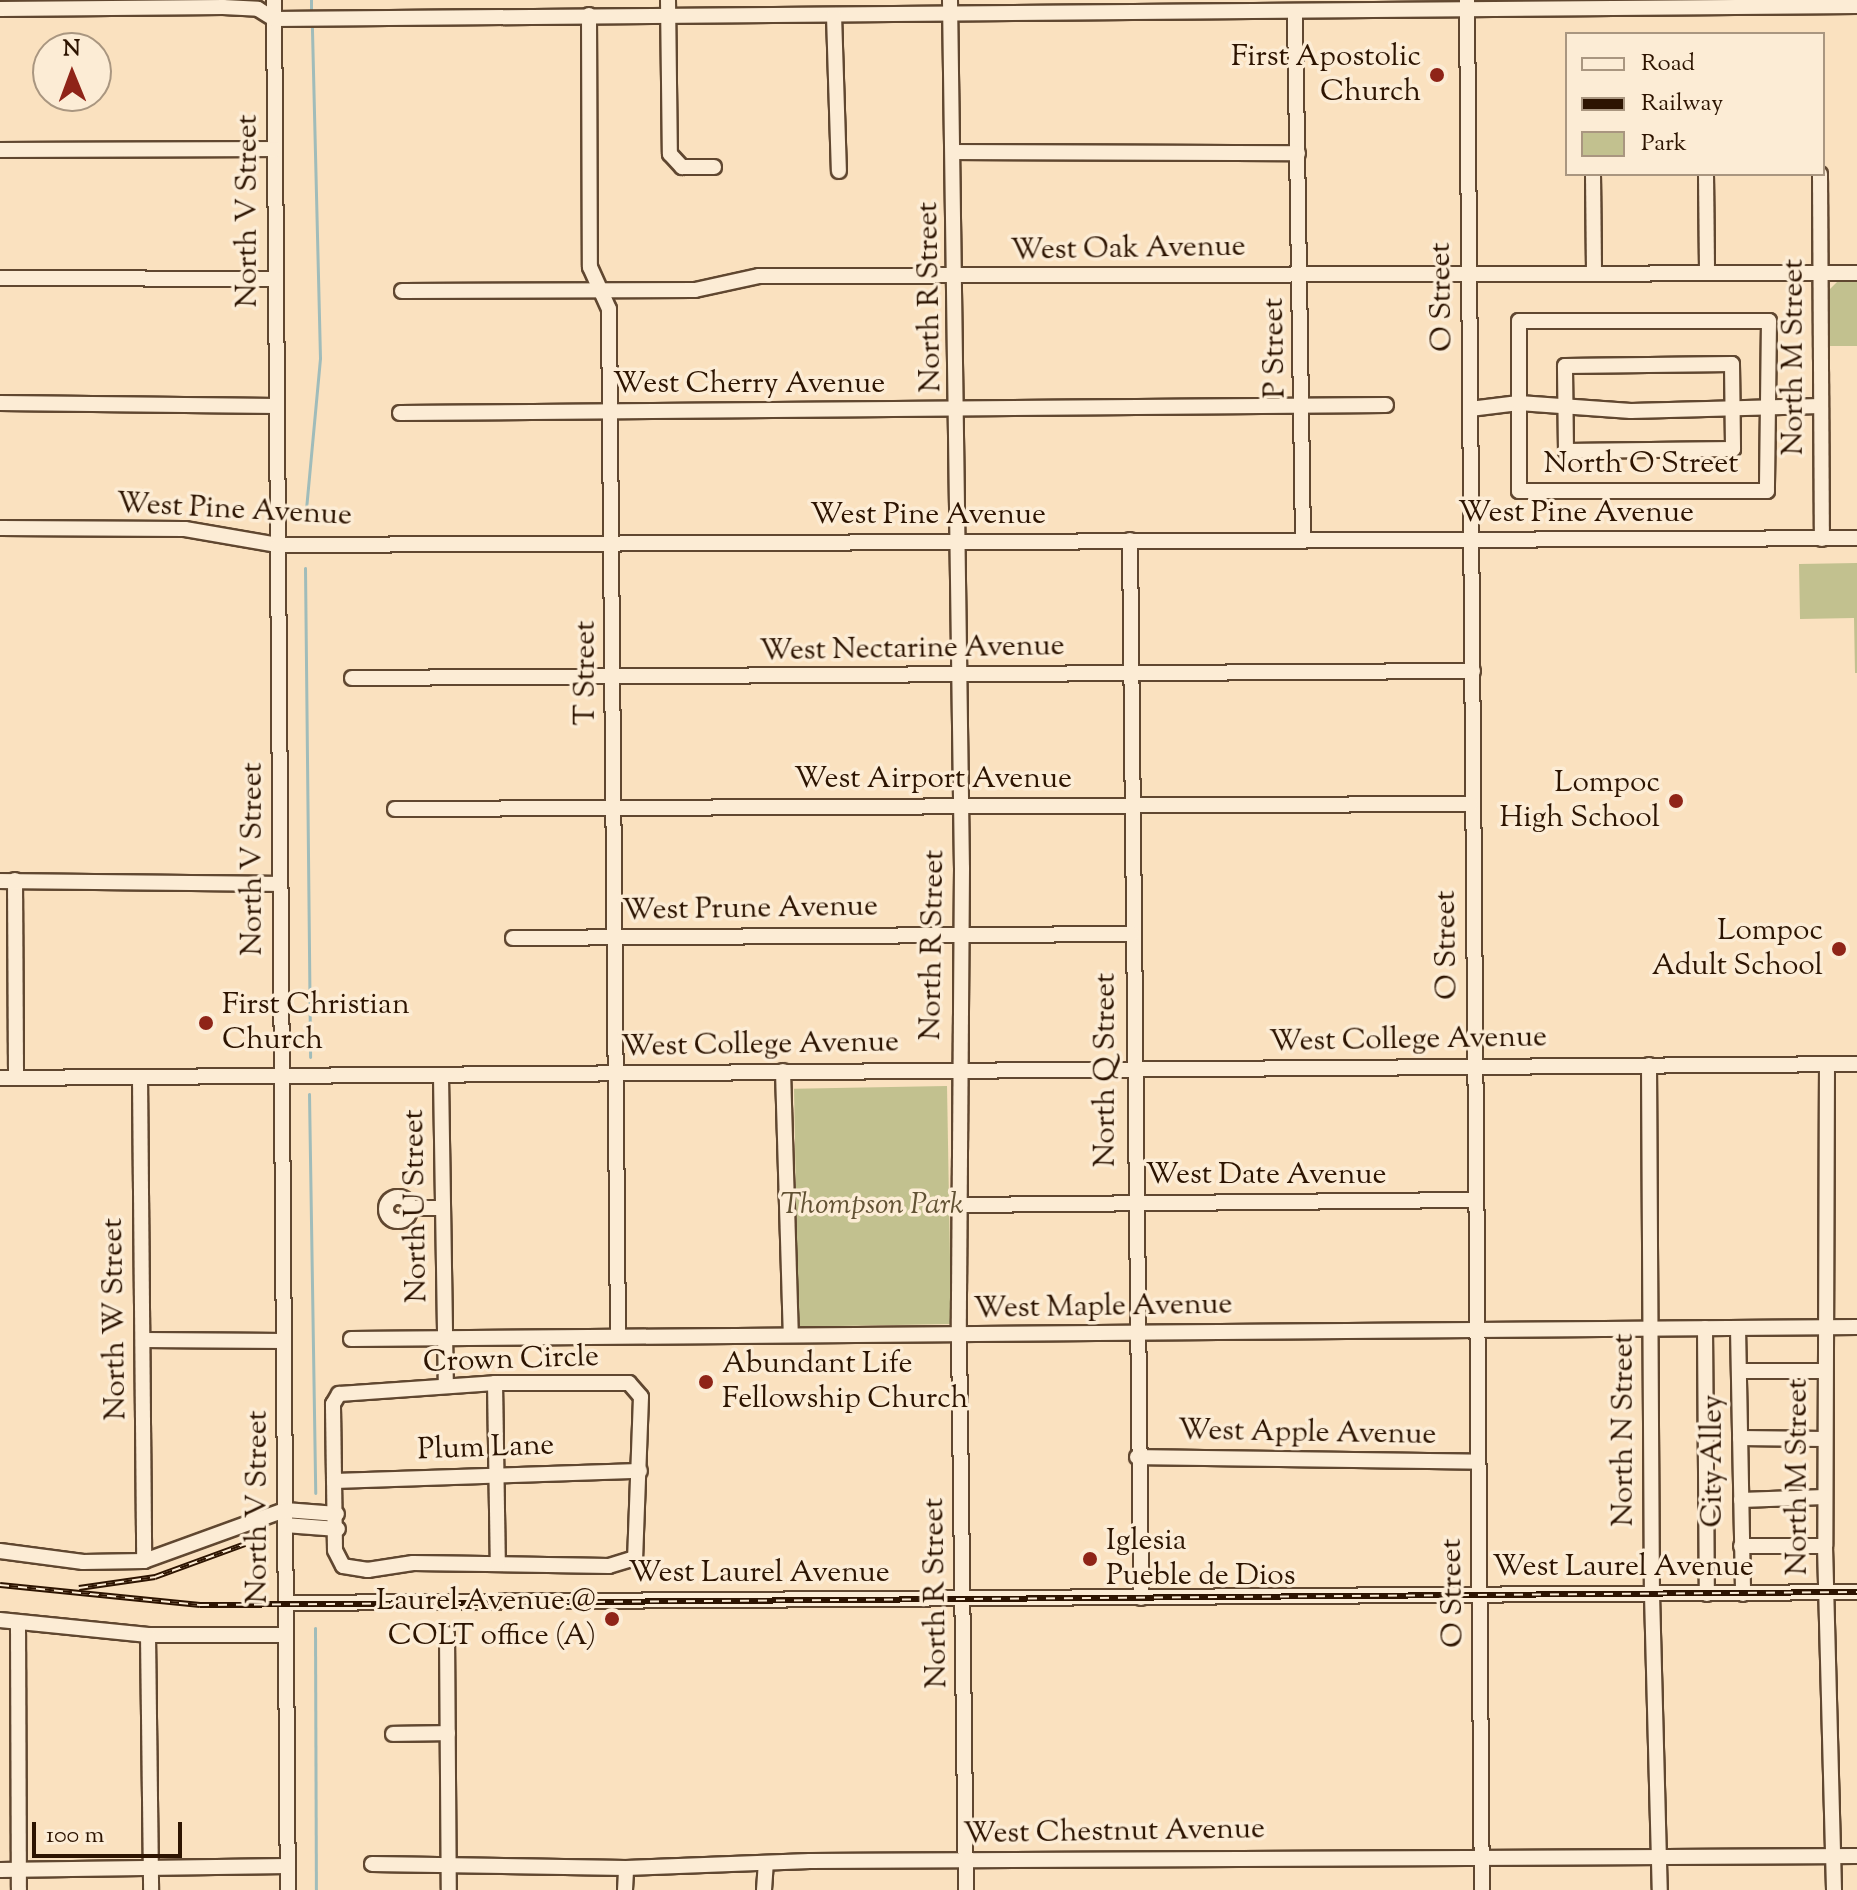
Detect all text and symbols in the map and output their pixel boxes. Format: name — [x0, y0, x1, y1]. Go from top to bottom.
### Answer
north arrow — [32, 32, 112, 112]
legend — [1565, 32, 1825, 176]
text: N — [63, 34, 81, 66]
place label: First Apostolic Church — [1231, 40, 1421, 110]
text: Road — [1641, 47, 1695, 81]
marker: First Apostolic Church — [1428, 66, 1446, 84]
text: Railway — [1641, 87, 1723, 121]
street label: North V Street — [231, 114, 267, 308]
text: Park — [1641, 127, 1687, 161]
street label: North R Street — [911, 201, 951, 393]
street label: West Oak Avenue — [1010, 230, 1246, 270]
street label: O Street — [1424, 242, 1462, 352]
street label: North M Street — [1777, 259, 1813, 455]
street label: P Street — [1257, 297, 1295, 399]
street label: West Cherry Avenue — [613, 367, 885, 403]
street label: North O Street — [1544, 447, 1738, 483]
street label: West Pine Avenue — [115, 487, 353, 535]
street label: West Pine Avenue — [1458, 496, 1694, 532]
street label: West Pine Avenue — [810, 498, 1046, 534]
street label: T Street — [569, 621, 605, 725]
street label: West Nectarine Avenue — [759, 629, 1065, 671]
street label: North V Street — [236, 762, 272, 956]
street label: West Airport Avenue — [794, 762, 1072, 798]
place label: Lompoc High School — [1500, 766, 1660, 836]
marker: Lompoc High School — [1667, 792, 1685, 810]
street label: North R Street — [914, 849, 954, 1041]
street label: West Prune Avenue — [622, 890, 878, 930]
street label: O Street — [1429, 890, 1467, 1000]
place label: Lompoc Adult School — [1652, 914, 1823, 984]
marker: Lompoc Adult School — [1830, 940, 1848, 958]
street label: North Q Street — [1089, 973, 1125, 1167]
place label: First Christian Church — [222, 988, 410, 1058]
marker: First Christian Church — [197, 1014, 215, 1032]
street label: West College Avenue — [1269, 1021, 1547, 1061]
street label: West College Avenue — [621, 1026, 899, 1066]
street label: North U Street — [397, 1109, 437, 1303]
street label: West Date Avenue — [1146, 1158, 1386, 1194]
park label: Thompson Park — [780, 1188, 964, 1224]
street label: North W Street — [96, 1217, 136, 1421]
street label: West Maple Avenue — [973, 1288, 1233, 1328]
street label: North N Street — [1607, 1333, 1643, 1527]
street label: Crown Circle — [422, 1340, 600, 1382]
place label: Abundant Life Fellowship Church — [722, 1347, 968, 1418]
marker: Abundant Life Fellowship Church — [697, 1373, 715, 1391]
street label: North M Street — [1781, 1379, 1817, 1575]
street label: City Alley — [1696, 1395, 1732, 1527]
street label: North V Street — [241, 1410, 277, 1604]
street label: West Apple Avenue — [1178, 1414, 1436, 1454]
street label: Plum Lane — [417, 1429, 555, 1469]
street label: North R Street — [917, 1497, 957, 1689]
place label: Iglesia Pueble de Dios — [1106, 1524, 1296, 1594]
street label: O Street — [1435, 1538, 1473, 1648]
marker: Iglesia Pueble de Dios — [1081, 1550, 1099, 1568]
street label: West Laurel Avenue — [1492, 1550, 1754, 1586]
street label: West Laurel Avenue — [628, 1556, 890, 1592]
place label: Laurel Avenue @ COLT office (A) — [376, 1584, 596, 1654]
marker: Laurel Avenue @ COLT office (A) — [603, 1610, 621, 1628]
scale bar — [36, 1806, 186, 1856]
street label: West Chestnut Avenue — [963, 1812, 1265, 1854]
text: 100 m — [46, 1819, 104, 1853]

